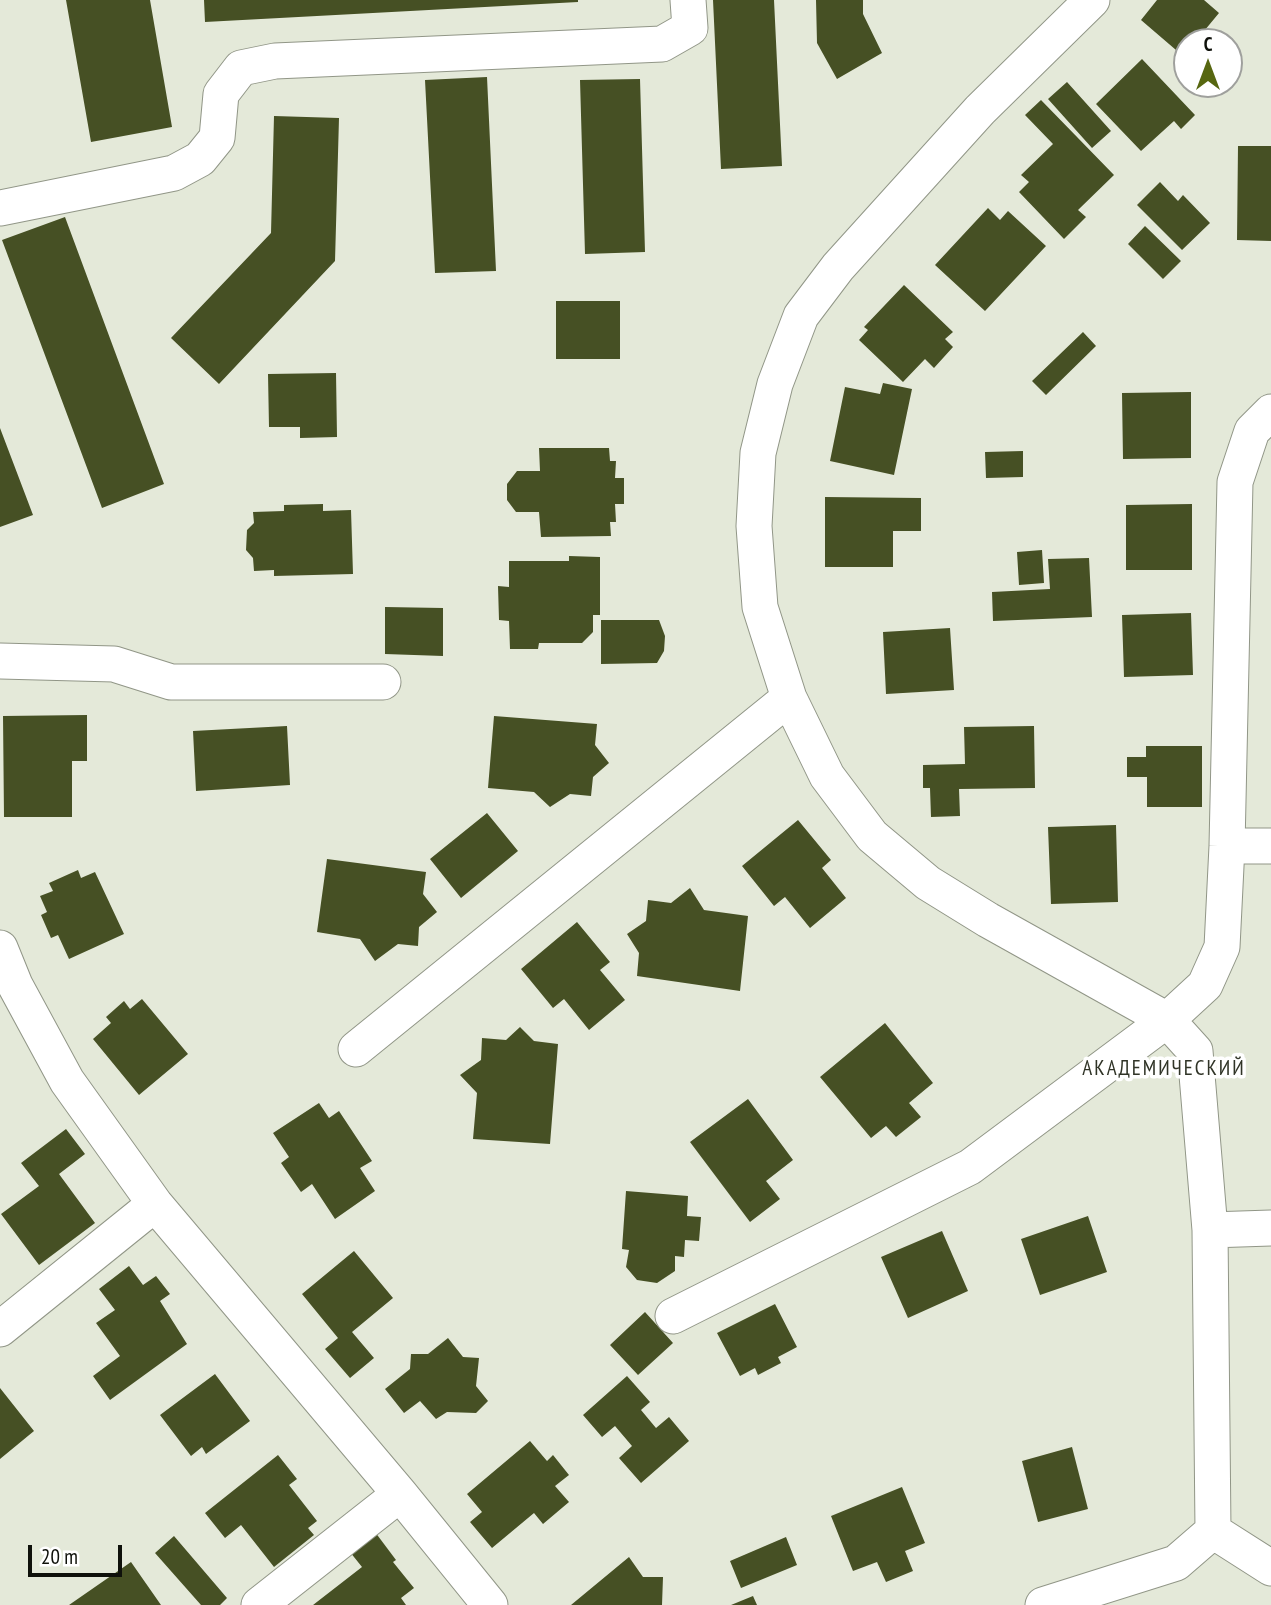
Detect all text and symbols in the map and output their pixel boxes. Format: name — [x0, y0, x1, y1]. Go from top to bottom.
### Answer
north arrow — [1173, 28, 1243, 98]
text: С — [1204, 32, 1212, 56]
district label: АКАДЕМИЧЕСКИЙ — [1084, 1056, 1244, 1082]
scale bar — [32, 1532, 126, 1576]
text: 20 m — [41, 1543, 78, 1570]

